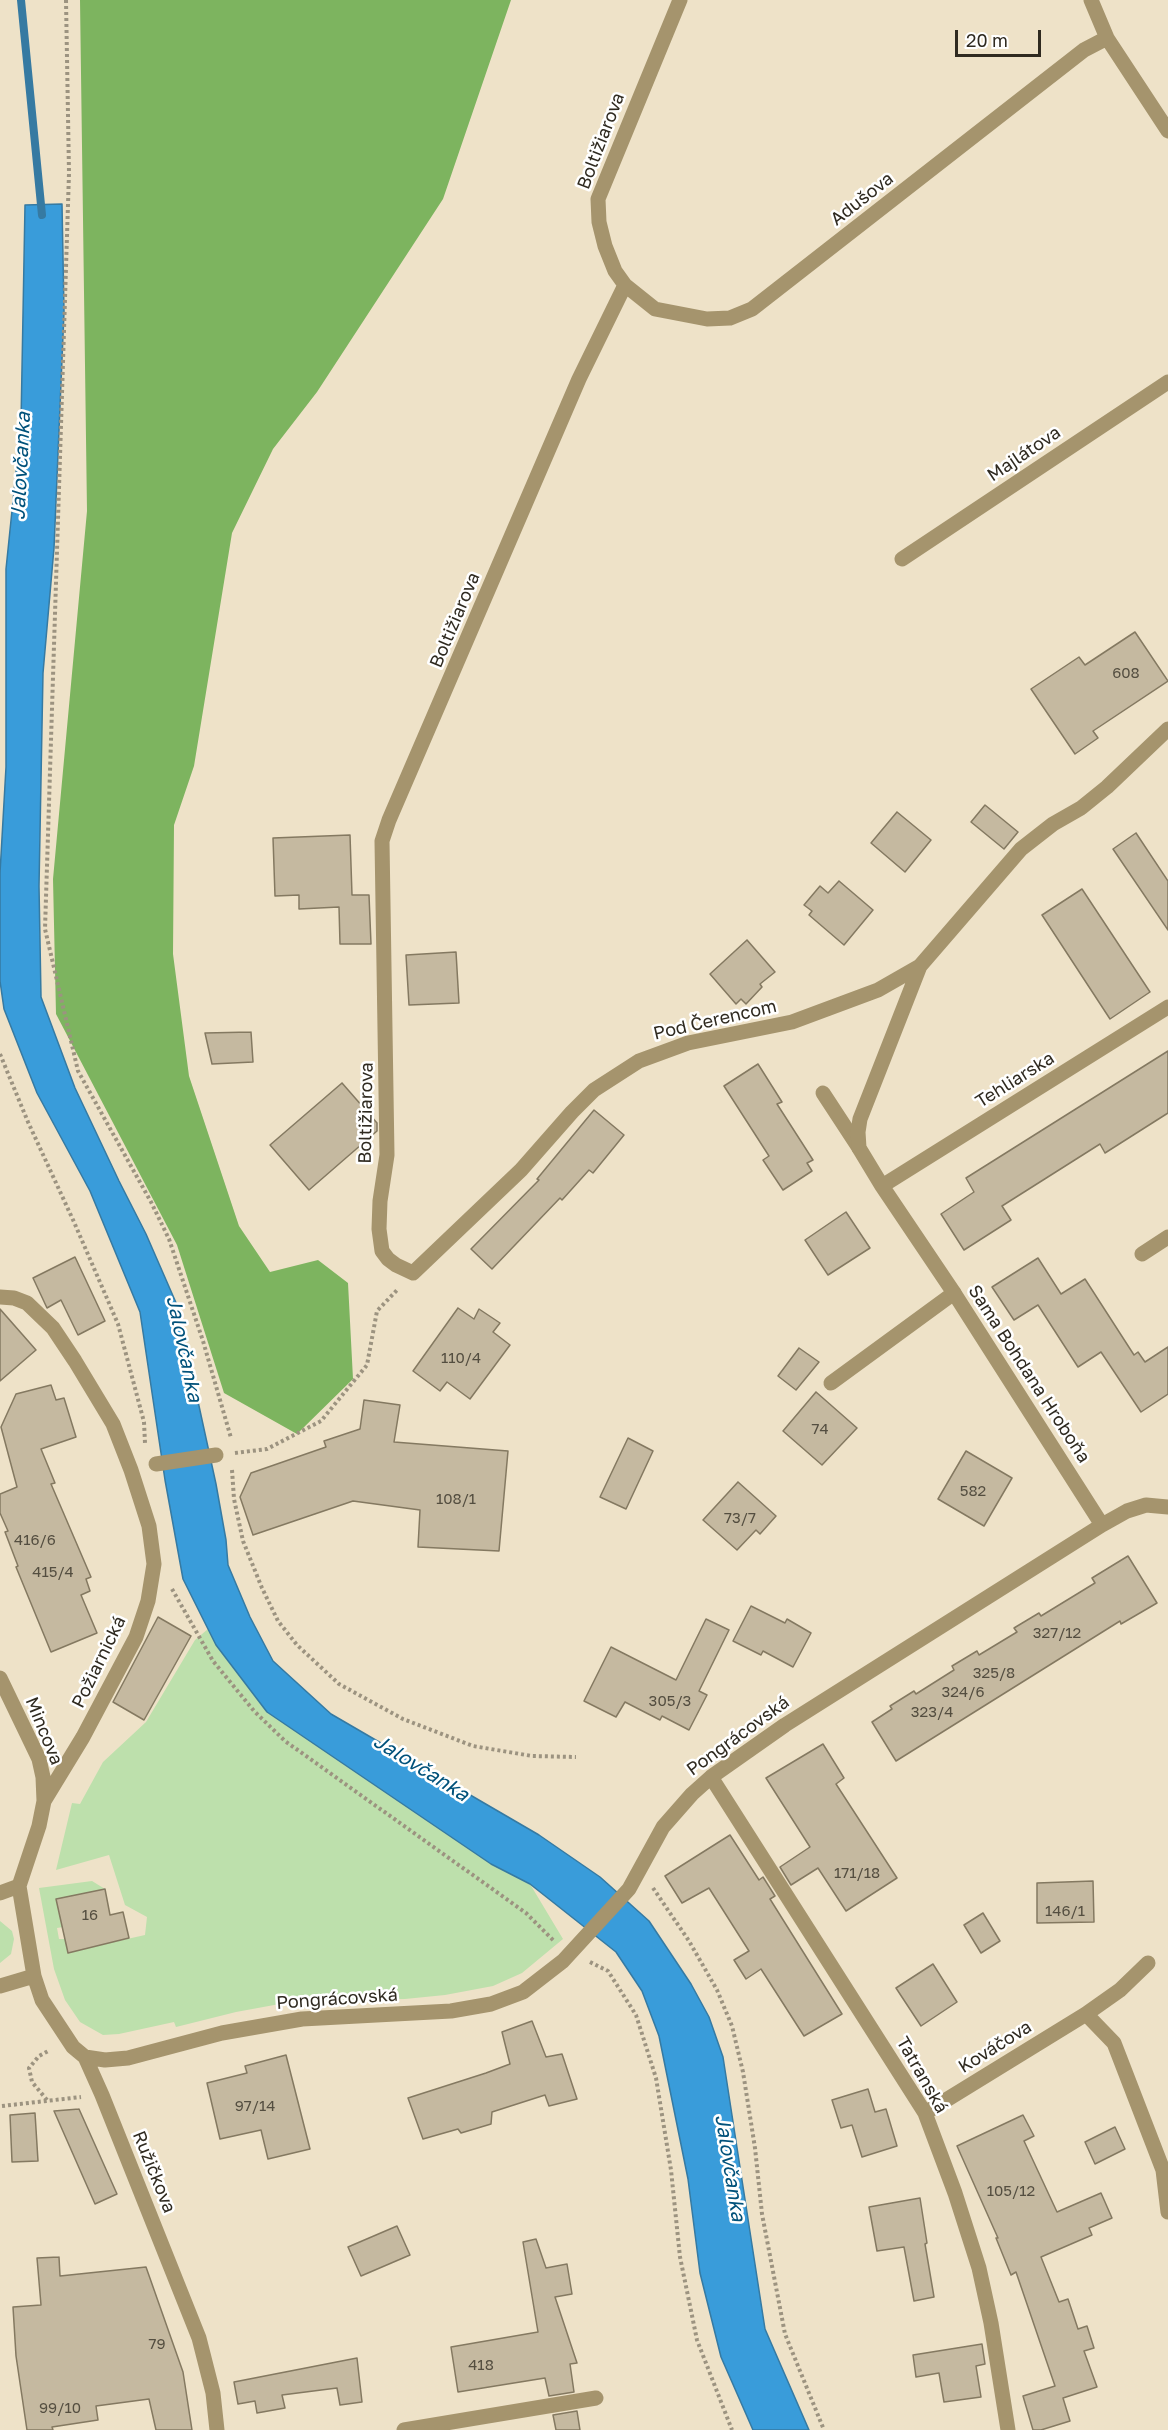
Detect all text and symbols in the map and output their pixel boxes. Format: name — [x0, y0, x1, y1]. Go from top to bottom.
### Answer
scale bar — [958, 18, 1044, 56]
text: 20 m — [966, 29, 1008, 51]
street label: Boltižiarova — [573, 90, 629, 192]
street label: Adušova — [826, 168, 898, 230]
water label: Jalovčanka — [6, 411, 36, 521]
street label: Majlátova — [983, 422, 1065, 486]
street label: Boltižiarova — [425, 569, 485, 671]
house number: 608 — [1112, 664, 1140, 682]
street label: Pod Čerencom — [651, 995, 779, 1045]
street label: Tehliarska — [972, 1047, 1058, 1113]
street label: Boltižiarova — [354, 1062, 378, 1164]
street label: Sama Bohdana Hroboňa — [963, 1281, 1095, 1467]
water label: Jalovčanka — [161, 1294, 207, 1404]
house number: 110/4 — [441, 1349, 481, 1367]
house number: 74 — [811, 1420, 829, 1438]
house number: 582 — [960, 1482, 986, 1500]
house number: 108/1 — [436, 1490, 476, 1508]
house number: 73/7 — [724, 1509, 756, 1527]
house number: 416/6 — [14, 1531, 56, 1549]
house number: 415/4 — [32, 1563, 74, 1581]
street label: Požiarnická — [67, 1613, 131, 1711]
house number: 327/12 — [1033, 1624, 1081, 1642]
house number: 325/8 — [973, 1664, 1015, 1682]
house number: 324/6 — [942, 1683, 984, 1701]
house number: 305/3 — [649, 1692, 691, 1710]
street label: Pongrácovská — [682, 1692, 794, 1780]
street label: Mincova — [21, 1694, 67, 1768]
house number: 323/4 — [911, 1703, 953, 1721]
water label: Jalovčanka — [369, 1729, 473, 1807]
house number: 171/18 — [834, 1864, 880, 1882]
house number: 146/1 — [1045, 1902, 1085, 1920]
house number: 16 — [82, 1906, 98, 1924]
street label: Pongrácovská — [276, 1984, 398, 2014]
street label: Kováčova — [954, 2016, 1036, 2078]
street label: Tatranská — [892, 2033, 952, 2117]
house number: 97/14 — [235, 2097, 275, 2115]
water label: Jalovčanka — [710, 2113, 750, 2223]
street label: Ružičkova — [128, 2128, 180, 2216]
house number: 105/12 — [987, 2182, 1035, 2200]
house number: 79 — [148, 2335, 166, 2353]
house number: 418 — [468, 2356, 494, 2374]
house number: 99/10 — [39, 2399, 81, 2417]

